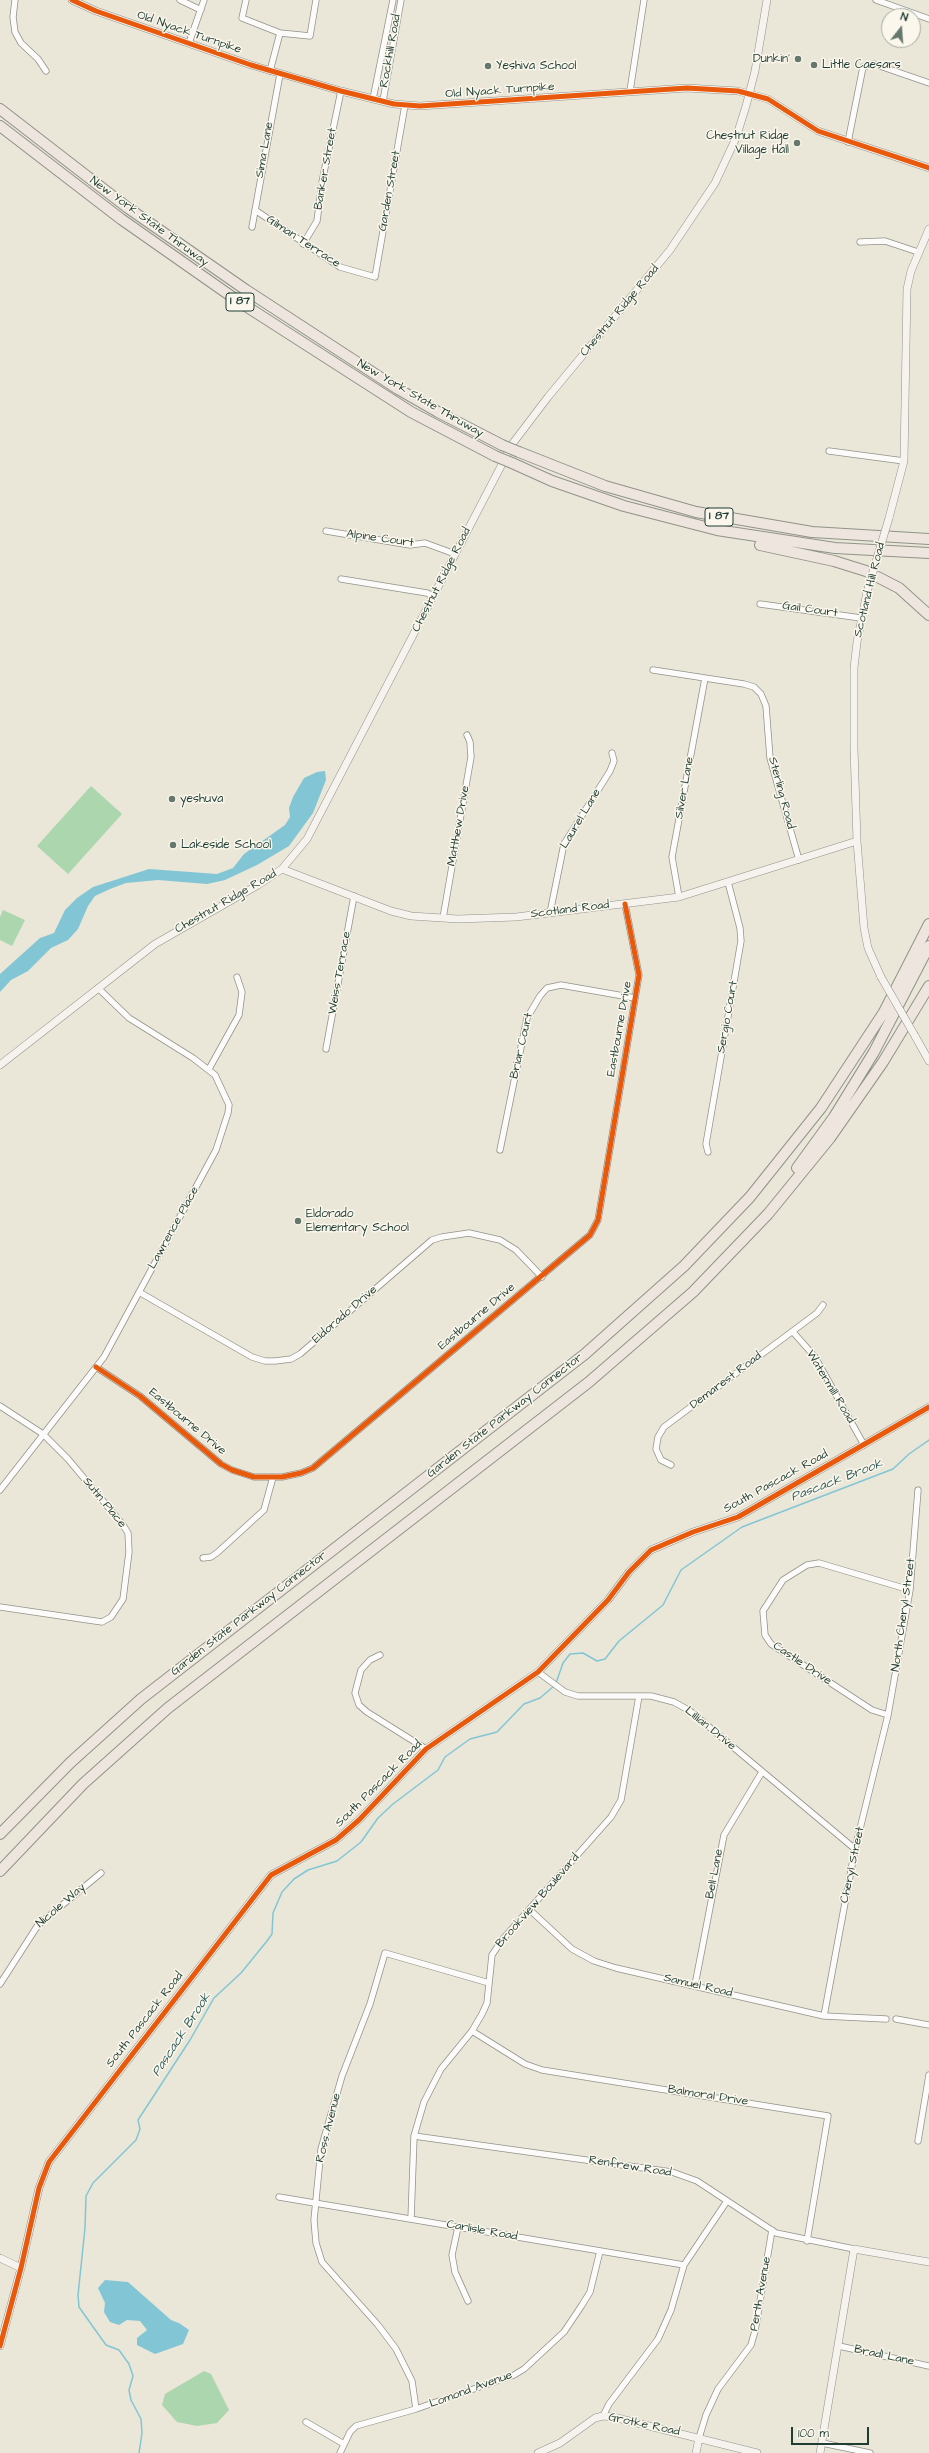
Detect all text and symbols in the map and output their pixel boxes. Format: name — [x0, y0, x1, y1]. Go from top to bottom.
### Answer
street label: Old Nyack Turnpike — [135, 8, 243, 58]
north arrow — [881, 8, 921, 48]
text: N — [899, 9, 910, 25]
street label: Rockhill Road — [377, 13, 405, 89]
place label: Dunkin' — [753, 52, 790, 66]
marker: Dunkin' — [793, 54, 803, 64]
place label: Little Caesars — [822, 58, 901, 72]
place label: Yeshiva School — [496, 59, 576, 73]
marker: Little Caesars — [809, 60, 819, 70]
marker: Yeshiva School — [483, 61, 493, 71]
street label: Old Nyack Turnpike — [445, 80, 555, 102]
street label: Sima Lane — [253, 121, 277, 179]
street label: Banker Street — [312, 127, 340, 211]
place label: Chestnut Ridge Village Hall — [706, 129, 789, 157]
marker: Chestnut Ridge Village Hall — [792, 138, 802, 148]
street label: Garden Street — [376, 150, 404, 232]
street label: New York State Thruway — [87, 174, 211, 270]
street label: Gilman Terrace — [263, 213, 343, 271]
street label: Chestnut Ridge Road — [577, 262, 663, 360]
road number: I 87 — [226, 293, 254, 311]
street label: New York State Thruway — [354, 357, 486, 441]
road number: I 87 — [705, 508, 733, 526]
street label: Chestnut Ridge Road — [409, 525, 475, 635]
street label: Alpine Court — [345, 527, 415, 551]
street label: Scotland Hill Road — [851, 541, 889, 639]
street label: Gail Court — [781, 599, 839, 621]
street label: Sterling Road — [764, 755, 798, 831]
street label: Silver Lane — [672, 756, 698, 820]
street label: Matthew Drive — [445, 785, 473, 867]
street label: Laurel Lane — [558, 786, 604, 852]
place label: yeshuva — [180, 792, 223, 806]
marker: yeshuva — [167, 794, 177, 804]
place label: Lakeside School — [181, 838, 271, 852]
marker: Lakeside School — [168, 840, 178, 850]
street label: Chestnut Ridge Road — [173, 867, 279, 937]
street label: Scotland Road — [530, 898, 610, 922]
street label: Weiss Terrace — [326, 930, 354, 1016]
street label: Eastbourne Drive — [605, 980, 635, 1078]
street label: Sergio Court — [715, 980, 741, 1054]
street label: Briar Court — [507, 1012, 537, 1080]
street label: Lawrence Place — [145, 1184, 203, 1272]
place label: Eldorado Elementary School — [306, 1207, 409, 1235]
marker: Eldorado Elementary School — [293, 1216, 303, 1226]
street label: Eastbourne Drive — [435, 1280, 519, 1354]
street label: Eldorado Drive — [310, 1283, 380, 1347]
street label: Watermill Road — [803, 1348, 857, 1426]
street label: Demarest Road — [687, 1349, 765, 1413]
street label: Garden State Parkway Connector — [424, 1351, 586, 1481]
street label: Eastbourne Drive — [145, 1385, 229, 1459]
street label: South Pascack Road — [721, 1447, 831, 1517]
water label: Pascack Brook — [789, 1456, 885, 1506]
street label: Sutin Place — [79, 1475, 129, 1531]
street label: Garden State Parkway Connector — [168, 1549, 330, 1679]
street label: North Cheryl Street — [889, 1557, 919, 1673]
street label: Castle Drive — [770, 1639, 834, 1689]
street label: Lillian Drive — [682, 1704, 738, 1754]
street label: South Pascack Road — [333, 1738, 425, 1830]
street label: Cheryl Street — [838, 1825, 868, 1905]
street label: Bell Lane — [703, 1848, 727, 1900]
street label: Brookview Boulevard — [493, 1851, 583, 1951]
street label: Nicole Way — [33, 1881, 89, 1931]
street label: South Pascack Road — [103, 1969, 187, 2071]
street label: Samuel Road — [662, 1971, 734, 2001]
water label: Pascack Brook — [149, 1990, 215, 2080]
street label: Balmoral Drive — [667, 2083, 749, 2109]
street label: Ross Avenue — [313, 2092, 345, 2164]
street label: Renfrew Road — [588, 2153, 672, 2181]
street label: Carlisle Road — [445, 2218, 519, 2244]
street label: Perth Avenue — [747, 2256, 775, 2332]
street label: Bradl Lane — [853, 2343, 915, 2369]
street label: Lomond Avenue — [428, 2368, 514, 2412]
street label: Grotke Road — [607, 2410, 681, 2440]
scale bar — [793, 2419, 871, 2445]
text: 100 m — [798, 2425, 829, 2442]

